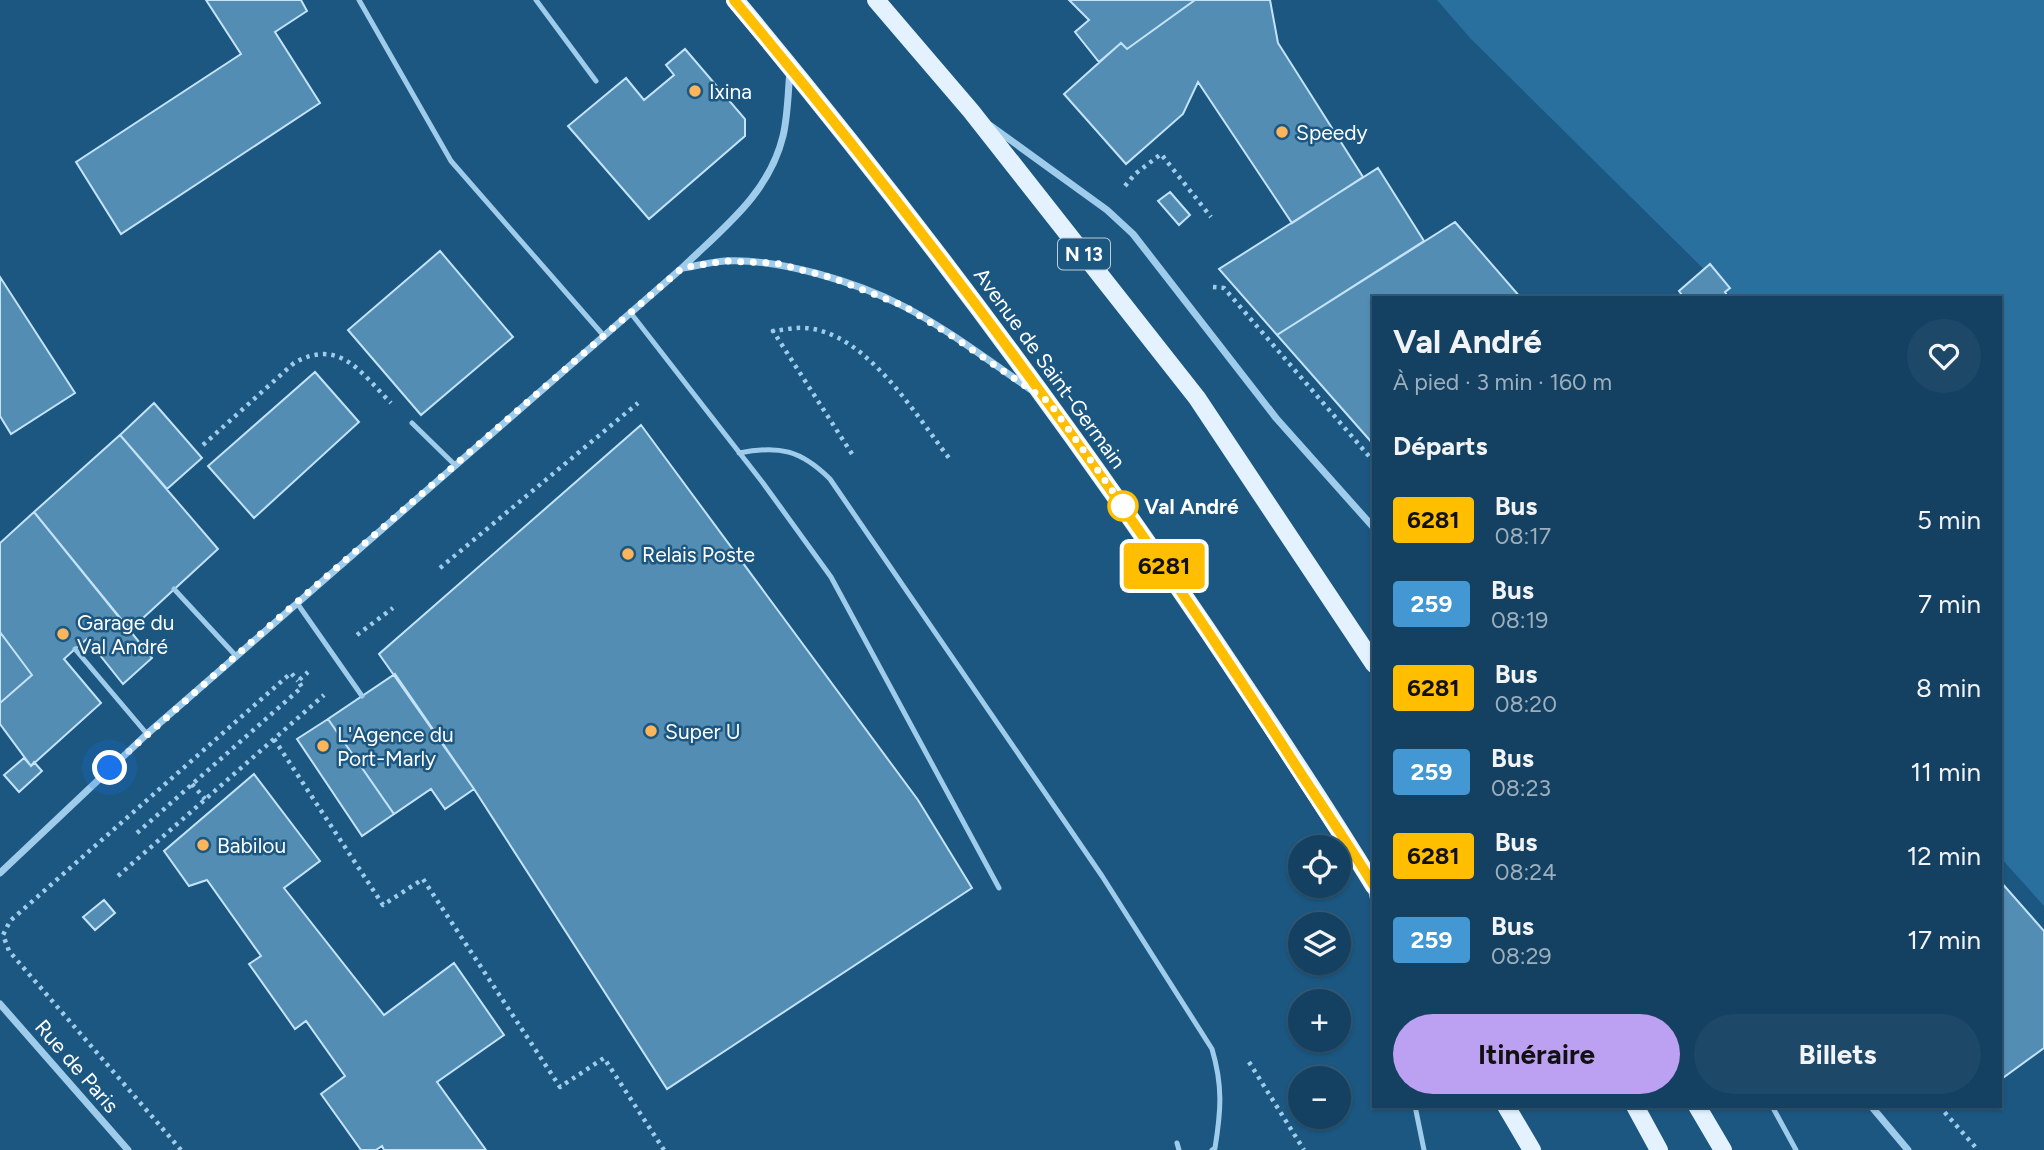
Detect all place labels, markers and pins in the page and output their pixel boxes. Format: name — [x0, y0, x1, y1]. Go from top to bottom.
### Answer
place label: Ixina — [709, 79, 752, 104]
marker: Ixina — [687, 83, 703, 99]
place label: Speedy — [1296, 120, 1368, 145]
marker: Speedy — [1274, 124, 1290, 140]
marker: Val André — [1108, 491, 1138, 521]
place label: Val André — [1144, 494, 1239, 519]
place label: Relais Poste — [642, 542, 755, 567]
marker: Relais Poste — [620, 546, 636, 562]
place label: Garage du Val André — [77, 610, 174, 659]
marker: Garage du Val André — [55, 626, 71, 642]
place label: Super U — [665, 719, 741, 744]
place label: L'Agence du Port-Marly — [337, 722, 454, 771]
marker: Super U — [643, 723, 659, 739]
marker: L'Agence du Port-Marly — [315, 738, 331, 754]
place label: Babilou — [217, 833, 286, 858]
marker: Babilou — [195, 837, 211, 853]

